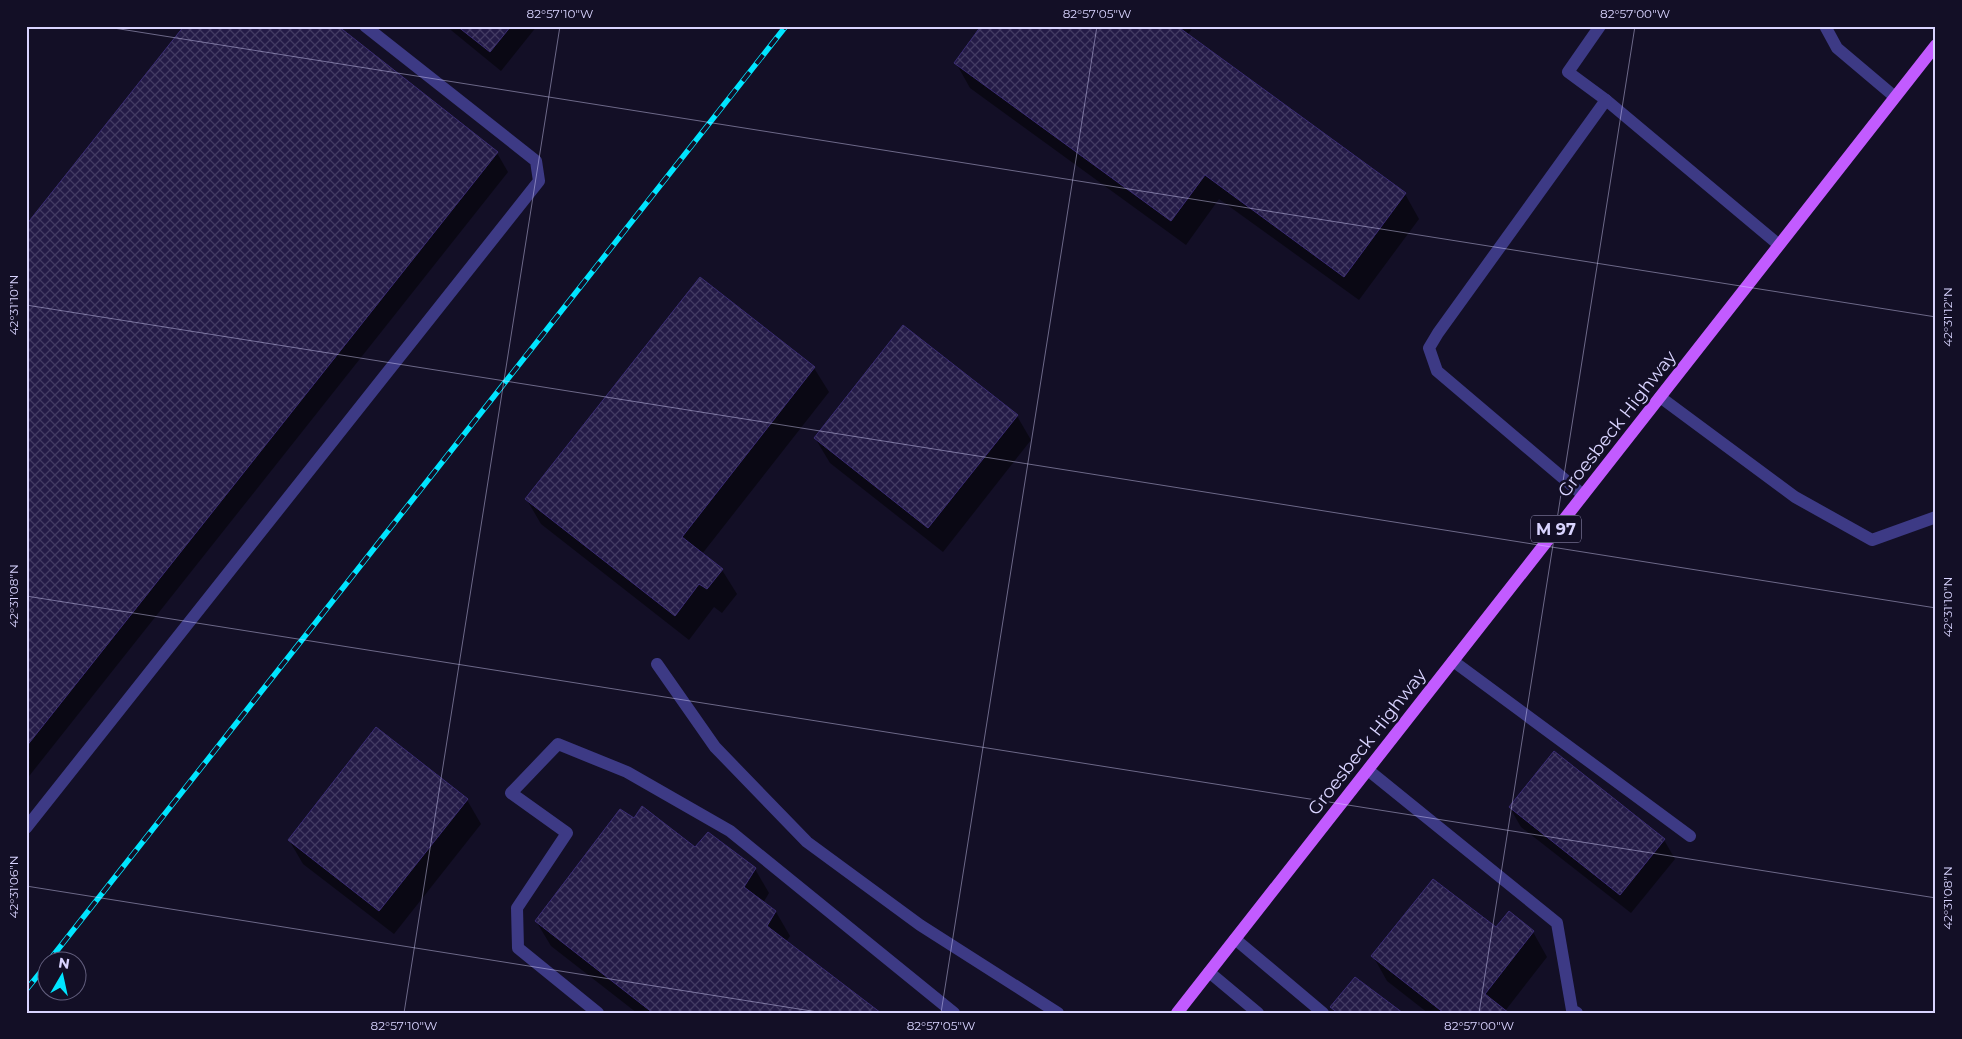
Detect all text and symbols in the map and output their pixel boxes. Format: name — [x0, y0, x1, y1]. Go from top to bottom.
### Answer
text: 82°57'10"W — [527, 6, 593, 21]
text: 82°57'05"W — [1063, 6, 1131, 21]
text: 82°57'00"W — [1600, 6, 1670, 21]
text: 42°31'10"N — [6, 275, 21, 335]
text: 42°31'12"N — [1940, 287, 1955, 347]
street label: Groesbeck Highway — [1553, 346, 1681, 502]
road number: M 97 — [1531, 516, 1581, 542]
text: 42°31'08"N — [6, 564, 21, 628]
text: 42°31'10"N — [1940, 577, 1955, 637]
street label: Groesbeck Highway — [1303, 664, 1431, 820]
text: 42°31'06"N — [6, 856, 21, 918]
text: 42°31'08"N — [1940, 866, 1955, 930]
north arrow — [38, 952, 88, 1002]
text: N — [57, 953, 71, 973]
text: 82°57'10"W — [371, 1018, 437, 1033]
text: 82°57'05"W — [907, 1018, 975, 1033]
text: 82°57'00"W — [1444, 1018, 1514, 1033]

